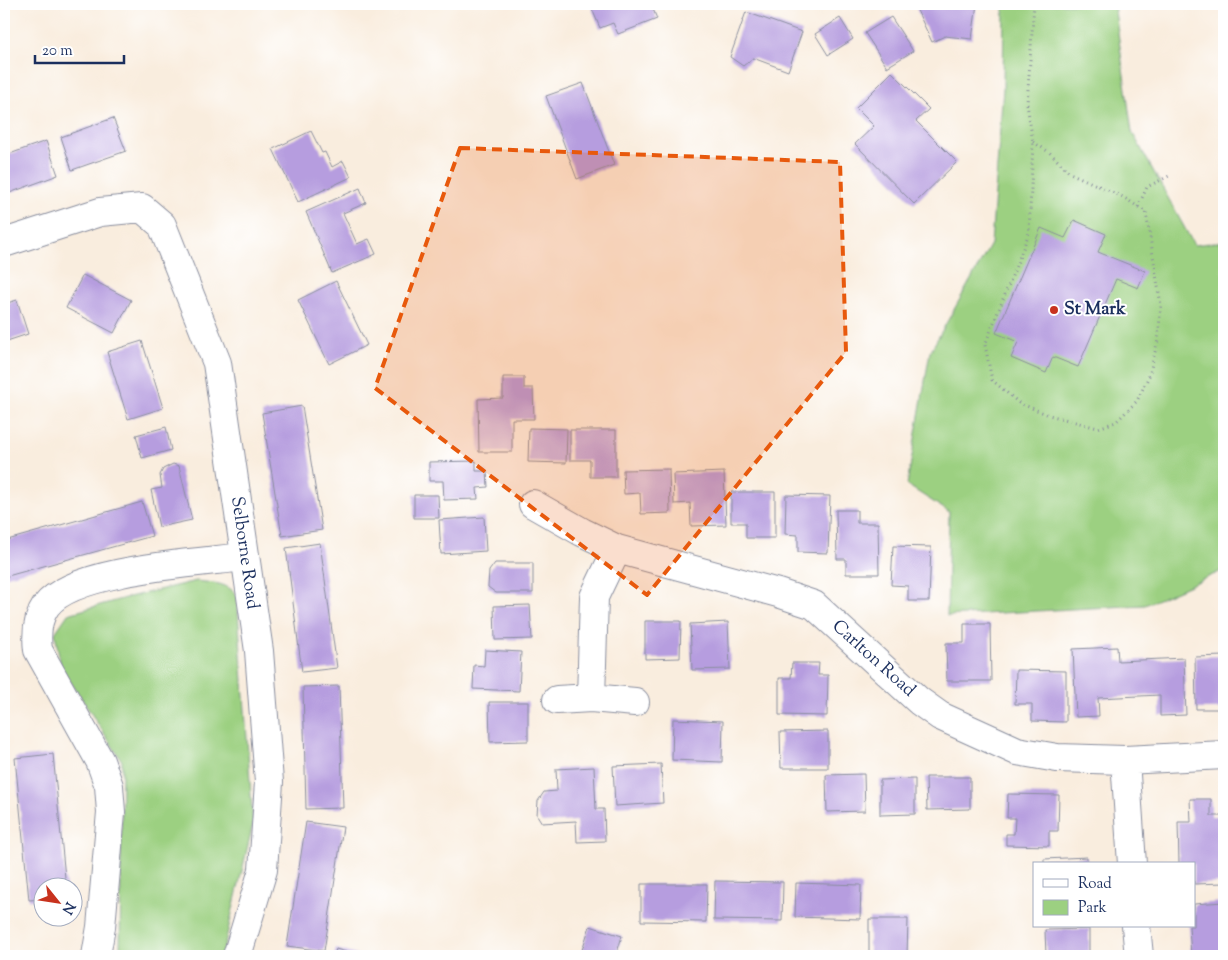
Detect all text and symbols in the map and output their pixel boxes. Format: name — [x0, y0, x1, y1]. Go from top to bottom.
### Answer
scale bar — [35, 32, 124, 64]
text: 20 m — [42, 41, 73, 62]
place label: St Mark — [1064, 297, 1126, 323]
marker: St Mark — [1048, 304, 1060, 316]
street label: Selborne Road — [223, 495, 265, 611]
street label: Carlton Road — [825, 614, 921, 704]
legend — [1033, 862, 1196, 928]
text: Road — [1078, 874, 1112, 895]
north arrow — [32, 878, 82, 928]
text: N — [56, 898, 79, 917]
text: Park — [1078, 898, 1107, 919]

